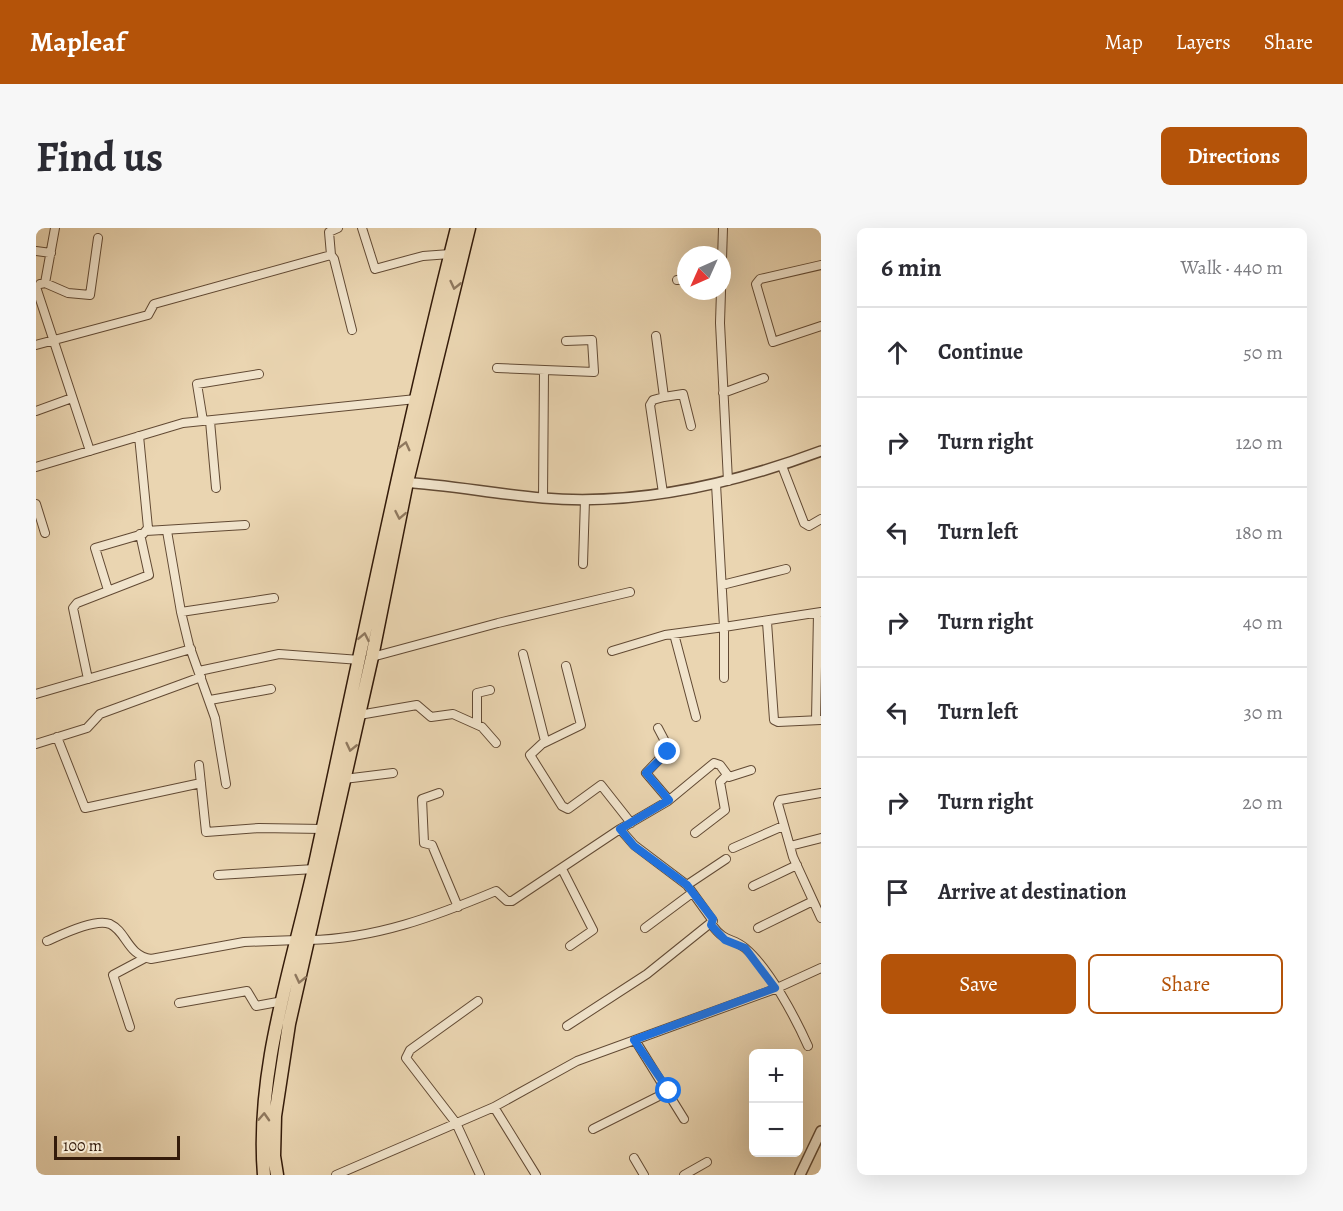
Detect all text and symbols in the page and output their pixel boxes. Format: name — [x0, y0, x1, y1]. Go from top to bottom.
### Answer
text: Mapleaf — [30, 23, 125, 61]
text: Map — [1104, 28, 1143, 56]
text: Layers — [1176, 28, 1231, 56]
text: Share — [1264, 28, 1313, 56]
button: Directions — [1161, 127, 1307, 185]
text: Find us — [36, 128, 163, 185]
north arrow — [677, 246, 731, 300]
text: 6 min — [881, 250, 942, 285]
text: Walk · 440 m — [1181, 254, 1283, 281]
one-way arrow — [449, 280, 462, 290]
icon: ahead — [881, 336, 914, 369]
text: Continue — [938, 337, 1023, 367]
text: 50 m — [1243, 339, 1283, 366]
icon: right — [881, 426, 914, 459]
text: Turn right — [938, 427, 1034, 457]
text: 120 m — [1235, 429, 1283, 456]
one-way arrow — [397, 441, 410, 451]
one-way arrow — [394, 510, 407, 520]
icon: left — [881, 516, 914, 549]
text: Turn left — [938, 517, 1018, 547]
text: 180 m — [1235, 519, 1283, 546]
icon: right — [881, 606, 914, 639]
text: Turn right — [938, 607, 1034, 637]
text: 40 m — [1243, 609, 1283, 636]
one-way arrow — [357, 632, 370, 642]
icon: left — [881, 696, 914, 729]
text: Turn left — [938, 697, 1018, 727]
text: 30 m — [1243, 699, 1283, 726]
route end — [654, 738, 680, 764]
one-way arrow — [346, 742, 359, 752]
icon: right — [881, 786, 914, 819]
text: Turn right — [938, 787, 1034, 817]
text: 20 m — [1242, 789, 1283, 816]
icon: arrive — [881, 876, 914, 909]
text: Arrive at destination — [938, 877, 1127, 907]
button: Save — [881, 954, 1076, 1014]
button: Share — [1088, 954, 1283, 1014]
one-way arrow — [294, 973, 307, 983]
map controls — [749, 1049, 803, 1157]
button: + — [749, 1049, 803, 1103]
route start — [655, 1077, 681, 1103]
button: − — [749, 1103, 803, 1157]
one-way arrow — [257, 1112, 270, 1121]
scale bar — [54, 1133, 180, 1160]
text: 100 m — [63, 1135, 102, 1157]

